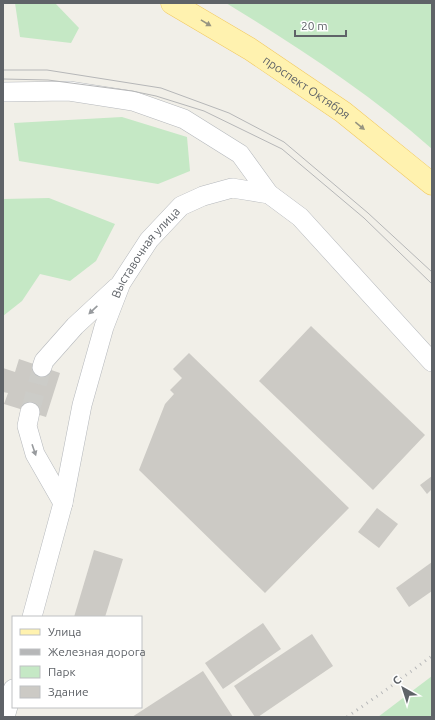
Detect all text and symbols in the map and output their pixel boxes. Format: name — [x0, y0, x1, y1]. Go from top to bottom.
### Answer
scale bar — [295, 12, 346, 38]
one-way arrow — [201, 19, 211, 27]
text: 20 m — [301, 19, 328, 32]
street label: проспект Октября — [261, 53, 353, 121]
one-way arrow — [355, 122, 366, 131]
street label: Выставочная улица — [109, 205, 182, 300]
one-way arrow — [88, 305, 98, 314]
one-way arrow — [31, 444, 37, 456]
legend — [12, 616, 142, 708]
text: Улица — [48, 625, 81, 638]
text: Железная дорога — [48, 645, 146, 658]
text: Парк — [48, 665, 76, 678]
north arrow — [383, 668, 423, 708]
text: С — [390, 673, 403, 687]
text: Здание — [48, 685, 89, 698]

